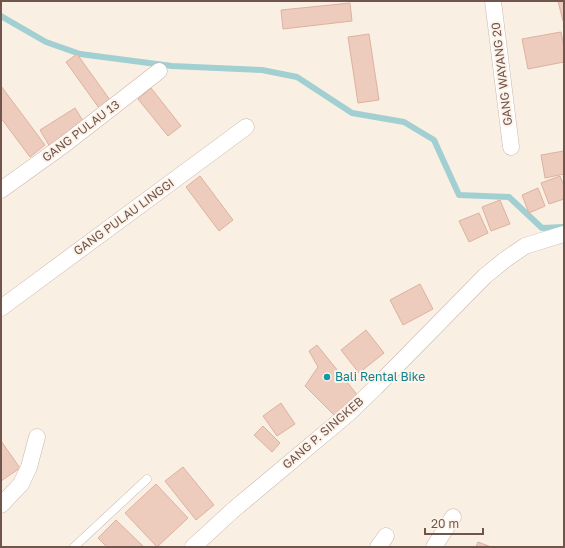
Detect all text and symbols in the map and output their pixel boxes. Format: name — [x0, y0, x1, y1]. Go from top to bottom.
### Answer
street label: GANG WAYANG 20 — [488, 22, 515, 127]
street label: GANG PULAU 13 — [39, 97, 122, 165]
street label: GANG PULAU LINGGI — [71, 175, 177, 258]
place label: Bali Rental Bike — [335, 369, 425, 384]
marker: Bali Rental Bike — [322, 372, 332, 382]
street label: GANG P. SINGKEB — [279, 393, 366, 472]
scale bar — [425, 510, 483, 536]
text: 20 m — [431, 516, 459, 531]

